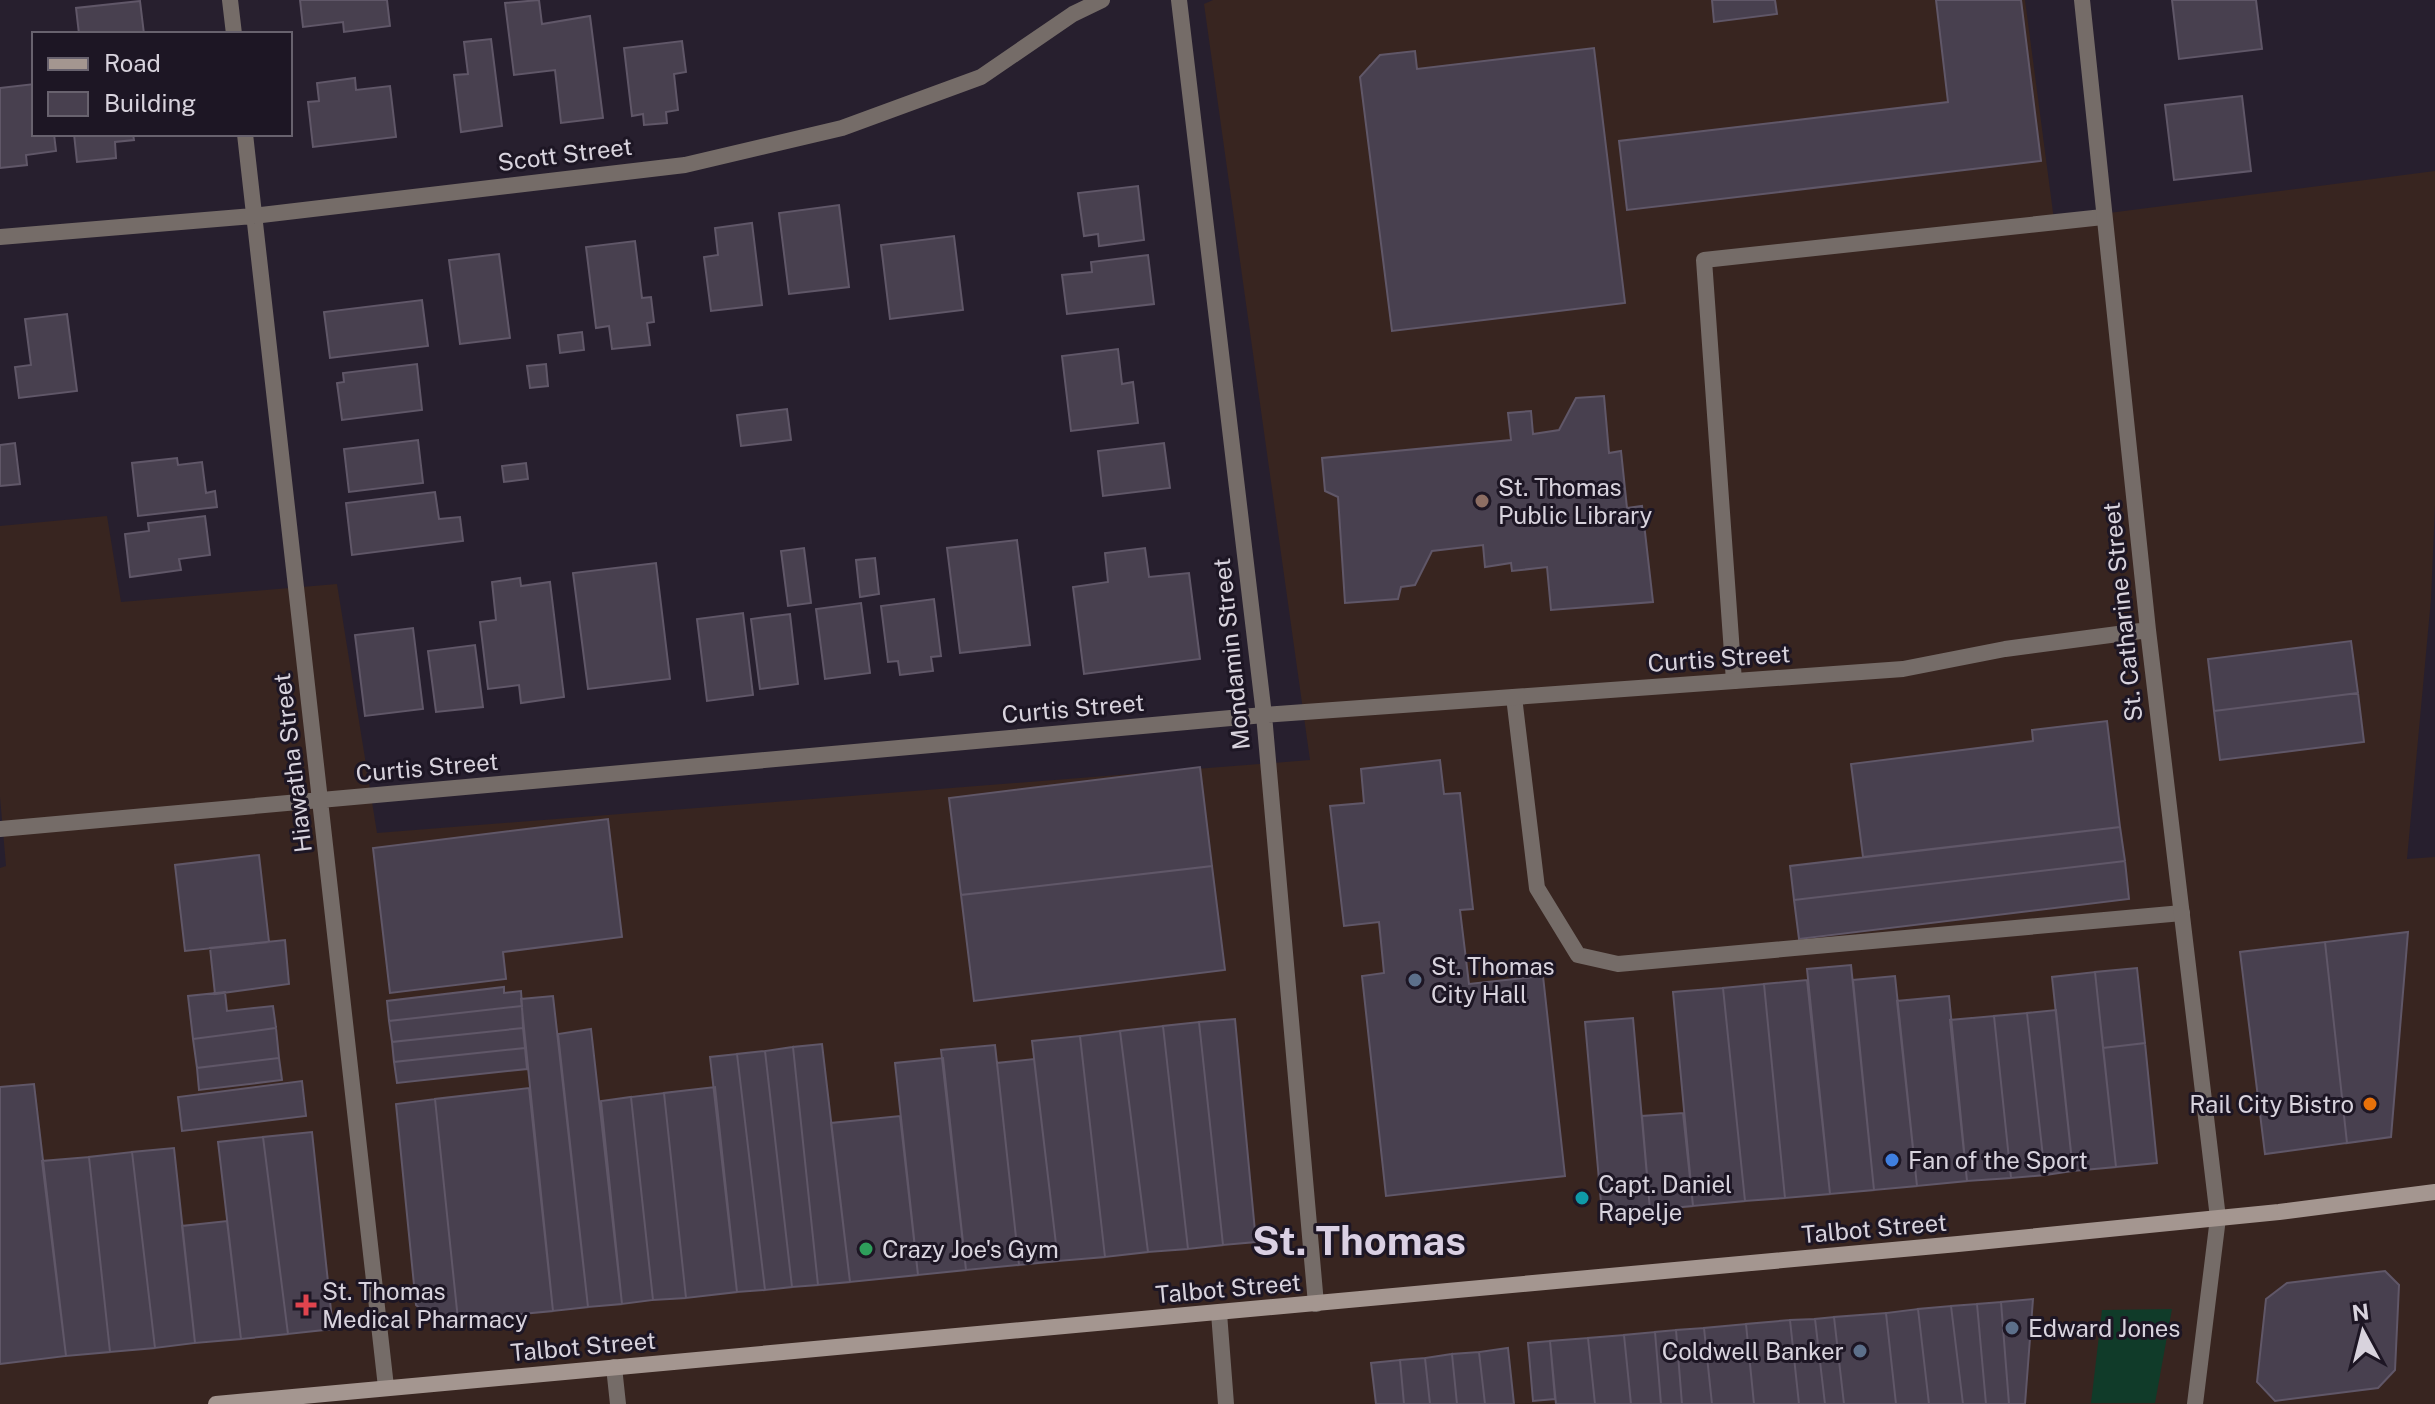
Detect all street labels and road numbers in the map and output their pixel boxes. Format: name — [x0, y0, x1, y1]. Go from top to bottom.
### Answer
street label: Scott Street — [496, 132, 634, 176]
street label: St. Catharine Street — [2097, 501, 2147, 723]
street label: Mondamin Street — [1207, 557, 1255, 751]
street label: Curtis Street — [1647, 639, 1791, 677]
street label: Hiawatha Street — [267, 672, 317, 854]
street label: Curtis Street — [1001, 688, 1145, 728]
street label: Curtis Street — [355, 747, 499, 787]
street label: Talbot Street — [1800, 1208, 1948, 1248]
street label: Talbot Street — [1154, 1268, 1302, 1308]
street label: Talbot Street — [509, 1326, 657, 1366]

